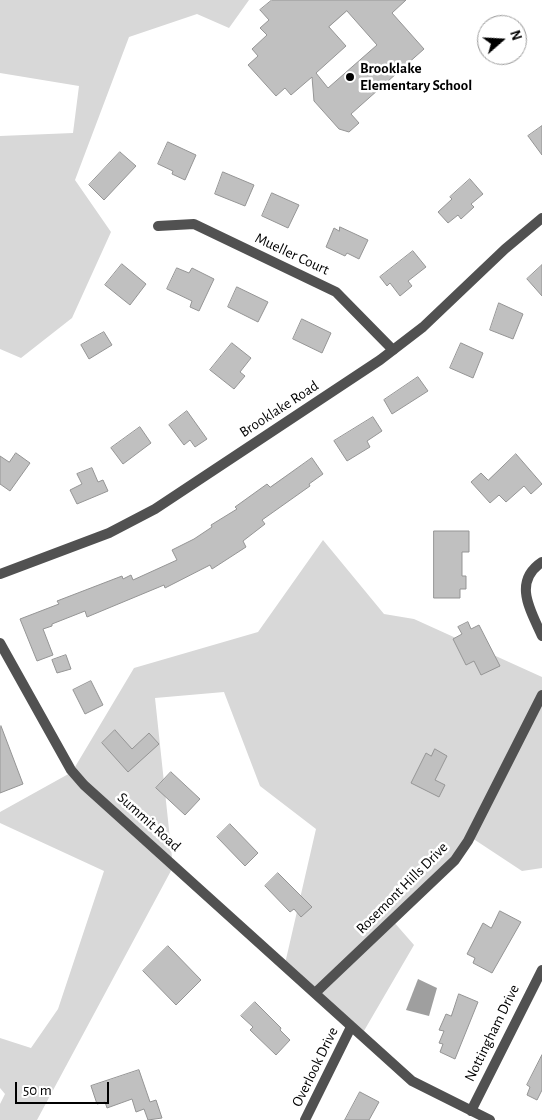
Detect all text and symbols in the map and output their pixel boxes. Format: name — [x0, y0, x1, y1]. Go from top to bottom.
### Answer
north arrow — [477, 15, 527, 65]
text: N — [507, 29, 523, 42]
place label: Brooklake Elementary School — [360, 59, 472, 94]
marker: Brooklake Elementary School — [344, 71, 356, 83]
street label: Mueller Court — [252, 229, 332, 279]
street label: Brooklake Road — [236, 377, 322, 441]
street label: Summit Road — [114, 789, 184, 855]
street label: Rosemont Hills Drive — [352, 838, 452, 938]
street label: Nottingham Drive — [461, 982, 523, 1084]
street label: Overlook Drive — [288, 1024, 342, 1110]
scale bar — [18, 1072, 111, 1104]
text: 50 m — [23, 1083, 52, 1098]

